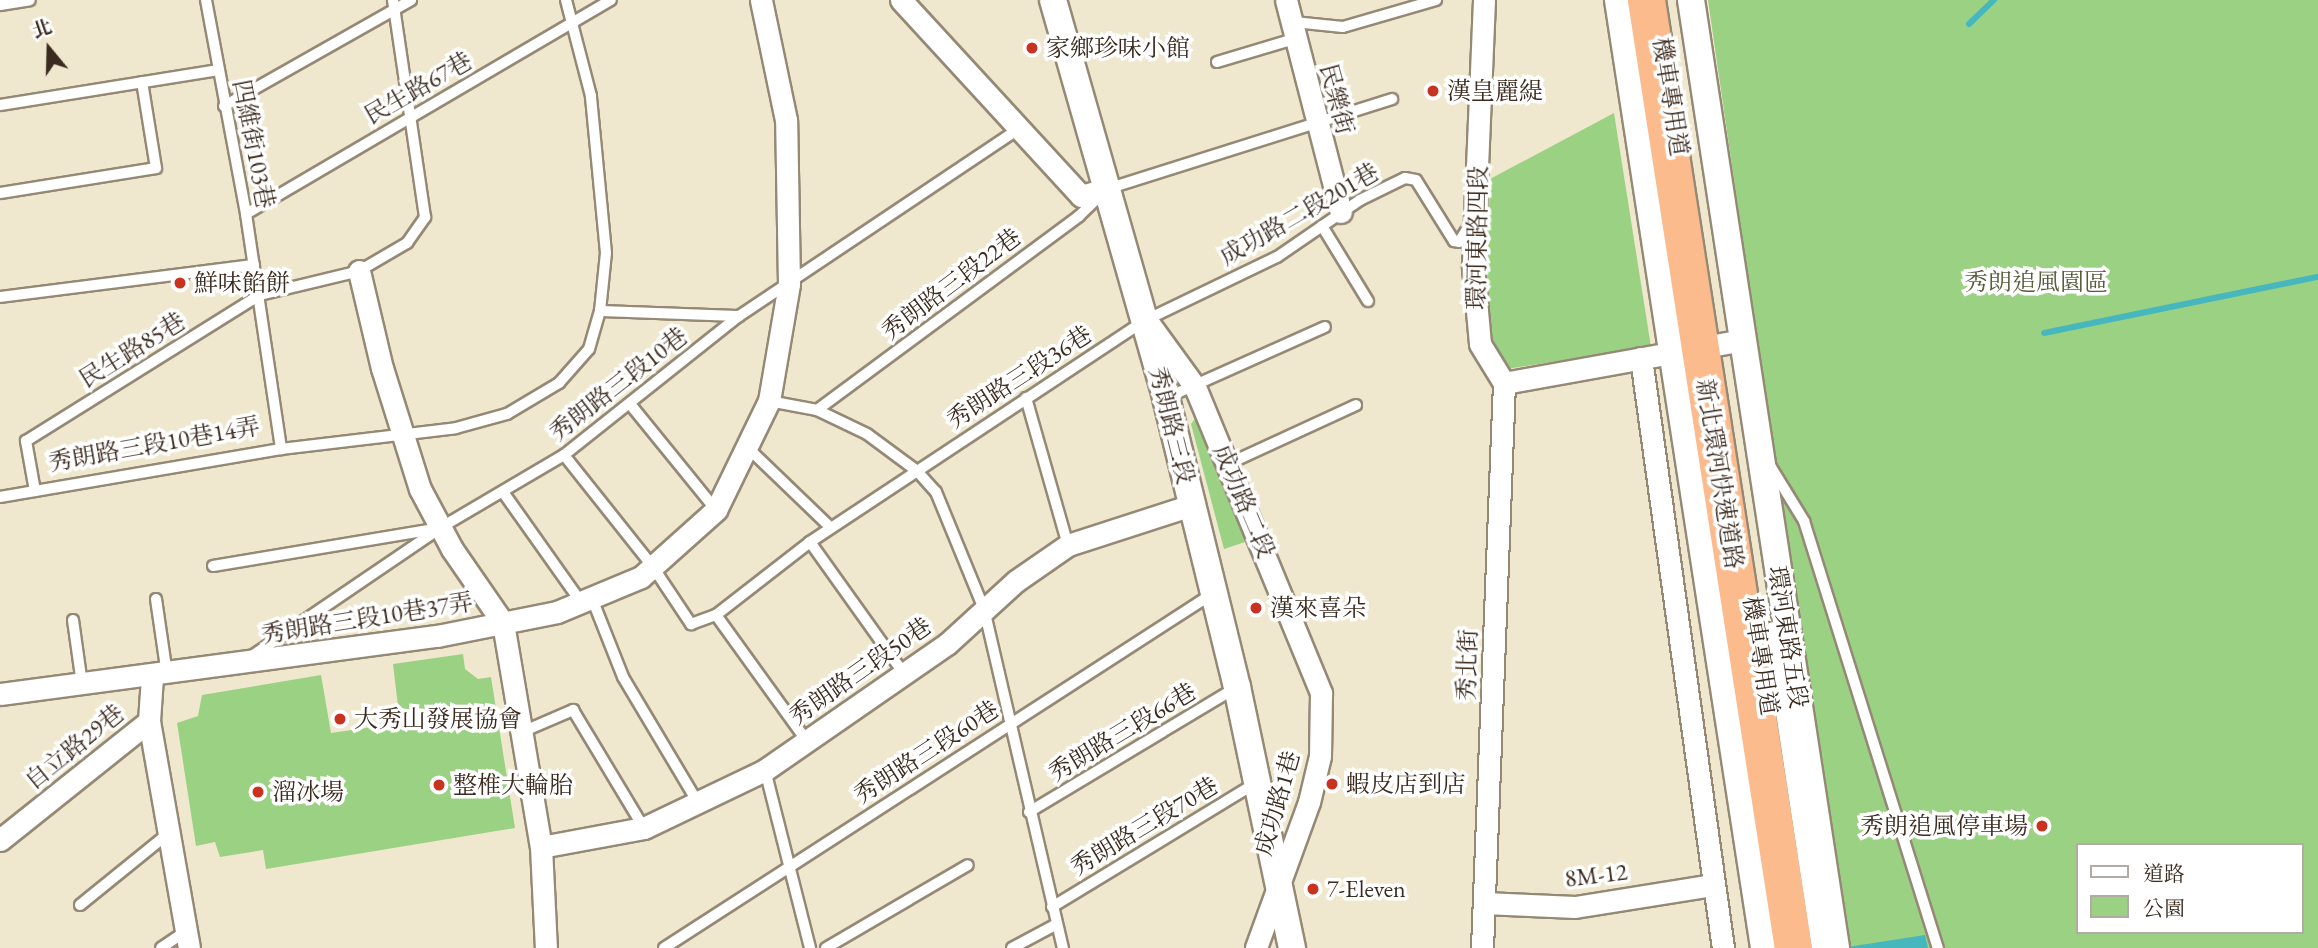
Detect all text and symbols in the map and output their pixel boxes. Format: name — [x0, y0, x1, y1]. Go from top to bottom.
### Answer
north arrow — [14, 14, 84, 84]
text: 北 — [29, 14, 55, 44]
place label: 家鄉珍味小館 — [1046, 34, 1190, 62]
street label: 機車專用道 — [1647, 35, 1695, 159]
marker: 家鄉珍味小館 — [1024, 40, 1040, 56]
street label: 民生路67巷 — [359, 46, 477, 130]
street label: 民樂街 — [1314, 60, 1360, 138]
street label: 四維街103巷 — [227, 77, 281, 211]
place label: 漢皇麗緹 — [1447, 77, 1543, 105]
marker: 漢皇麗緹 — [1425, 83, 1441, 99]
street label: 成功路二段201巷 — [1214, 157, 1384, 271]
street label: 環河東路四段 — [1461, 166, 1493, 310]
street label: 秀朗路三段22巷 — [876, 222, 1026, 346]
park label: 秀朗追風園區 — [1964, 268, 2108, 296]
place label: 鮮味餡餅 — [194, 269, 290, 297]
marker: 鮮味餡餅 — [172, 275, 188, 291]
street label: 民生路85巷 — [74, 306, 190, 394]
street label: 秀朗路三段36巷 — [941, 319, 1097, 435]
street label: 秀朗路三段10巷 — [543, 321, 693, 447]
street label: 秀朗路三段 — [1144, 363, 1200, 487]
street label: 新北環河快速道路 — [1691, 377, 1749, 571]
street label: 秀朗路三段10巷14弄 — [46, 411, 262, 477]
street label: 成功路二段 — [1207, 440, 1281, 562]
street label: 環河東路五段 — [1763, 564, 1813, 710]
street label: 秀朗路三段10巷37弄 — [259, 587, 475, 649]
place label: 漢來喜朵 — [1270, 594, 1366, 622]
street label: 機車專用道 — [1737, 594, 1785, 718]
marker: 漢來喜朵 — [1248, 600, 1264, 616]
street label: 秀朗路三段50巷 — [783, 611, 937, 731]
street label: 秀北街 — [1451, 629, 1483, 701]
street label: 秀朗路三段66巷 — [1043, 677, 1201, 787]
street label: 秀朗路三段60巷 — [848, 694, 1004, 810]
street label: 自立路29巷 — [19, 698, 129, 796]
place label: 大秀山發展協會 — [354, 705, 522, 733]
marker: 大秀山發展協會 — [332, 711, 348, 727]
street label: 成功路1巷 — [1248, 747, 1306, 859]
place label: 蝦皮店到店 — [1346, 770, 1466, 798]
place label: 整椎大輪胎 — [453, 771, 573, 799]
street label: 秀朗路三段70巷 — [1065, 771, 1223, 881]
marker: 蝦皮店到店 — [1324, 776, 1340, 792]
marker: 整椎大輪胎 — [431, 777, 447, 793]
place label: 溜冰場 — [272, 778, 344, 806]
marker: 溜冰場 — [250, 784, 266, 800]
place label: 秀朗追風停車場 — [1860, 812, 2028, 840]
marker: 秀朗追風停車場 — [2034, 818, 2050, 834]
legend — [2076, 843, 2304, 934]
street label: 8M-12 — [1563, 857, 1629, 893]
text: 道路 — [2143, 860, 2185, 887]
place label: 7-Eleven — [1327, 875, 1406, 903]
marker: 7-Eleven — [1305, 881, 1321, 897]
text: 公園 — [2143, 895, 2185, 922]

